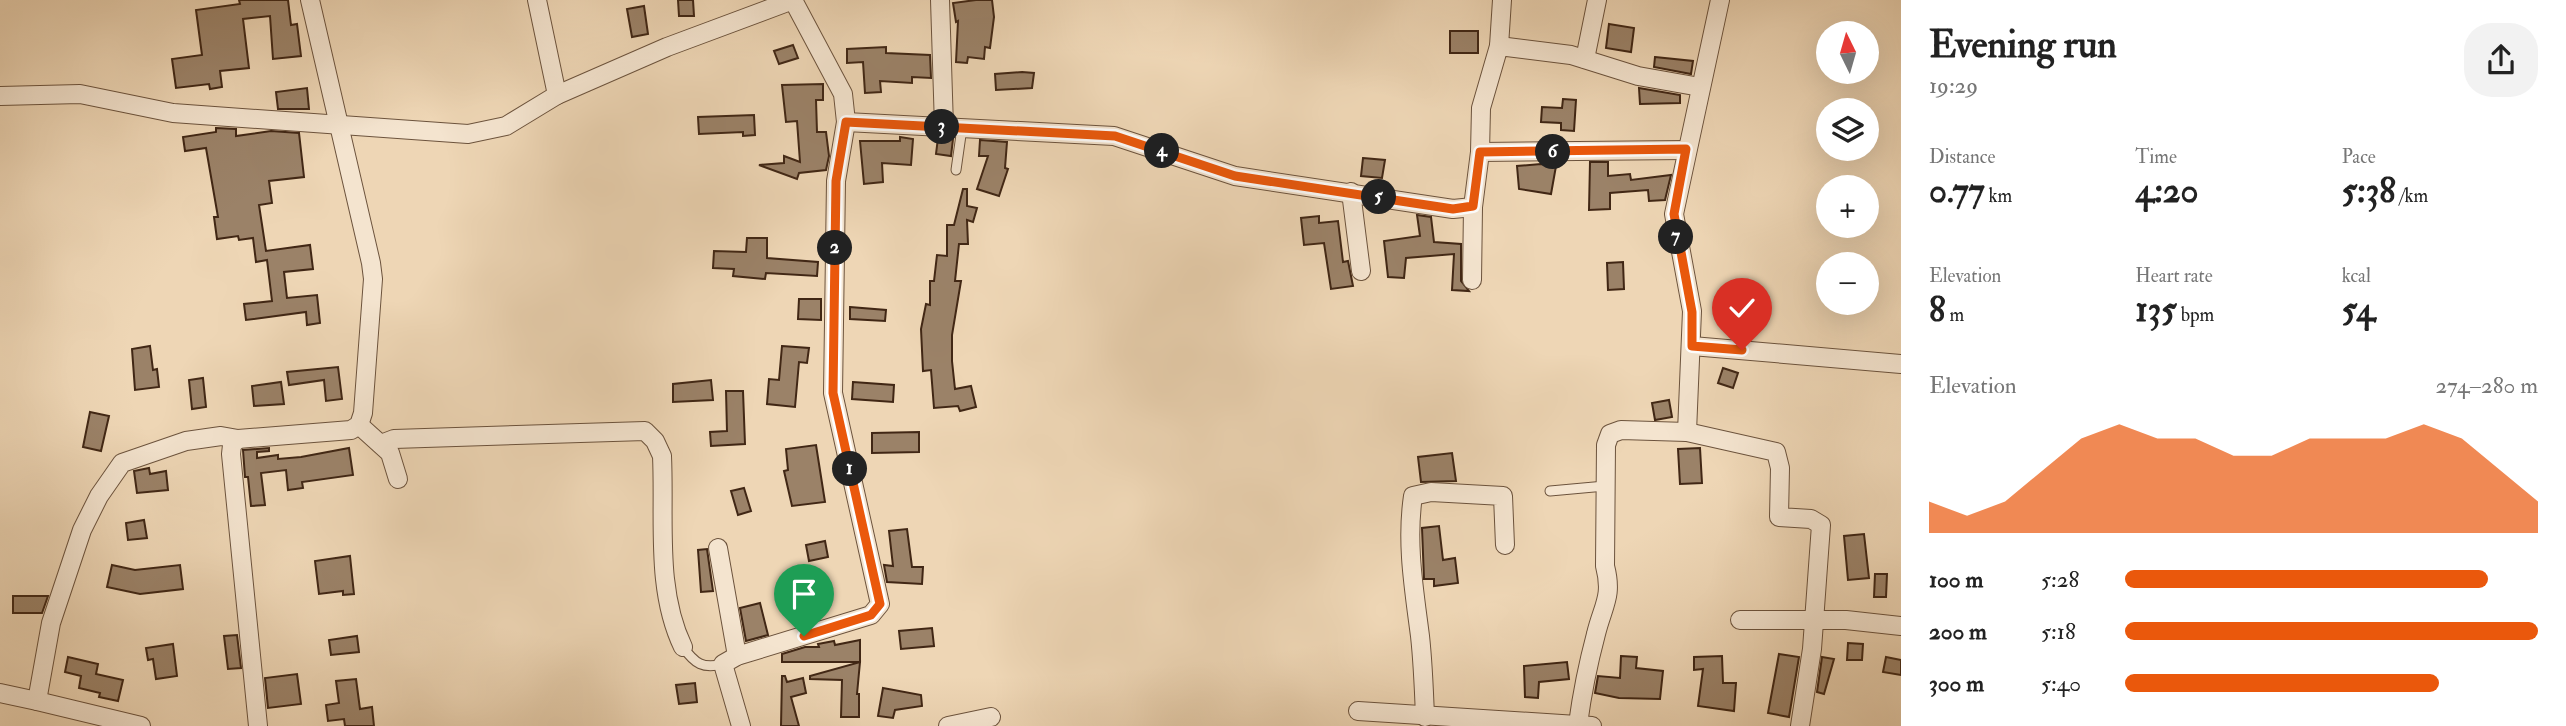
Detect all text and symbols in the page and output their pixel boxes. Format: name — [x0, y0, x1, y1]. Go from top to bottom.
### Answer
north arrow — [1816, 21, 1880, 84]
map controls — [1816, 21, 1879, 315]
text: Evening run — [1929, 21, 2117, 69]
button: share — [2464, 23, 2538, 97]
text: 19:29 — [1929, 71, 1978, 100]
button: layers — [1816, 98, 1879, 161]
pin: 3 — [925, 110, 960, 144]
text: 3 — [938, 114, 945, 138]
pin: 4 — [1144, 134, 1180, 168]
pin: 6 — [1536, 134, 1570, 170]
text: 4 — [1156, 138, 1167, 162]
text: 6 — [1548, 139, 1557, 163]
text: Distance — [1929, 145, 1995, 169]
text: Time — [2135, 145, 2177, 169]
text: Pace — [2342, 145, 2376, 169]
text: 0.77 — [1929, 169, 1985, 213]
text: 4:20 — [2135, 169, 2199, 213]
text: 5:38 — [2342, 169, 2396, 213]
button: + — [1816, 175, 1879, 238]
pin: 5 — [1362, 180, 1396, 214]
text: 5 — [1374, 184, 1383, 208]
text: km — [1985, 184, 2012, 208]
text: /km — [2396, 184, 2428, 208]
pin: 7 — [1658, 219, 1694, 254]
text: 7 — [1671, 224, 1680, 248]
pin: 2 — [818, 230, 852, 266]
text: 2 — [830, 235, 839, 259]
button: − — [1816, 252, 1879, 315]
text: Elevation — [1929, 264, 2001, 288]
text: Heart rate — [2135, 264, 2213, 288]
text: kcal — [2342, 264, 2371, 288]
pin — [1712, 278, 1772, 350]
text: 8 — [1929, 288, 1945, 332]
text: 135 — [2135, 288, 2177, 332]
text: 54 — [2342, 288, 2375, 332]
icon: check — [1723, 289, 1761, 327]
text: m — [1945, 303, 1964, 327]
text: bpm — [2177, 303, 2214, 327]
text: Elevation — [1929, 371, 2017, 400]
text: 274–280 m — [2436, 371, 2538, 400]
pin: 1 — [832, 452, 868, 486]
text: 1 — [846, 456, 853, 480]
pin — [774, 564, 834, 636]
text: 100 m — [1929, 565, 1983, 594]
text: 5:28 — [2041, 565, 2079, 594]
icon: arrive — [785, 575, 823, 613]
text: 200 m — [1929, 617, 1987, 646]
text: 5:18 — [2041, 617, 2076, 646]
text: 300 m — [1929, 669, 1984, 698]
text: 5:40 — [2041, 669, 2081, 698]

